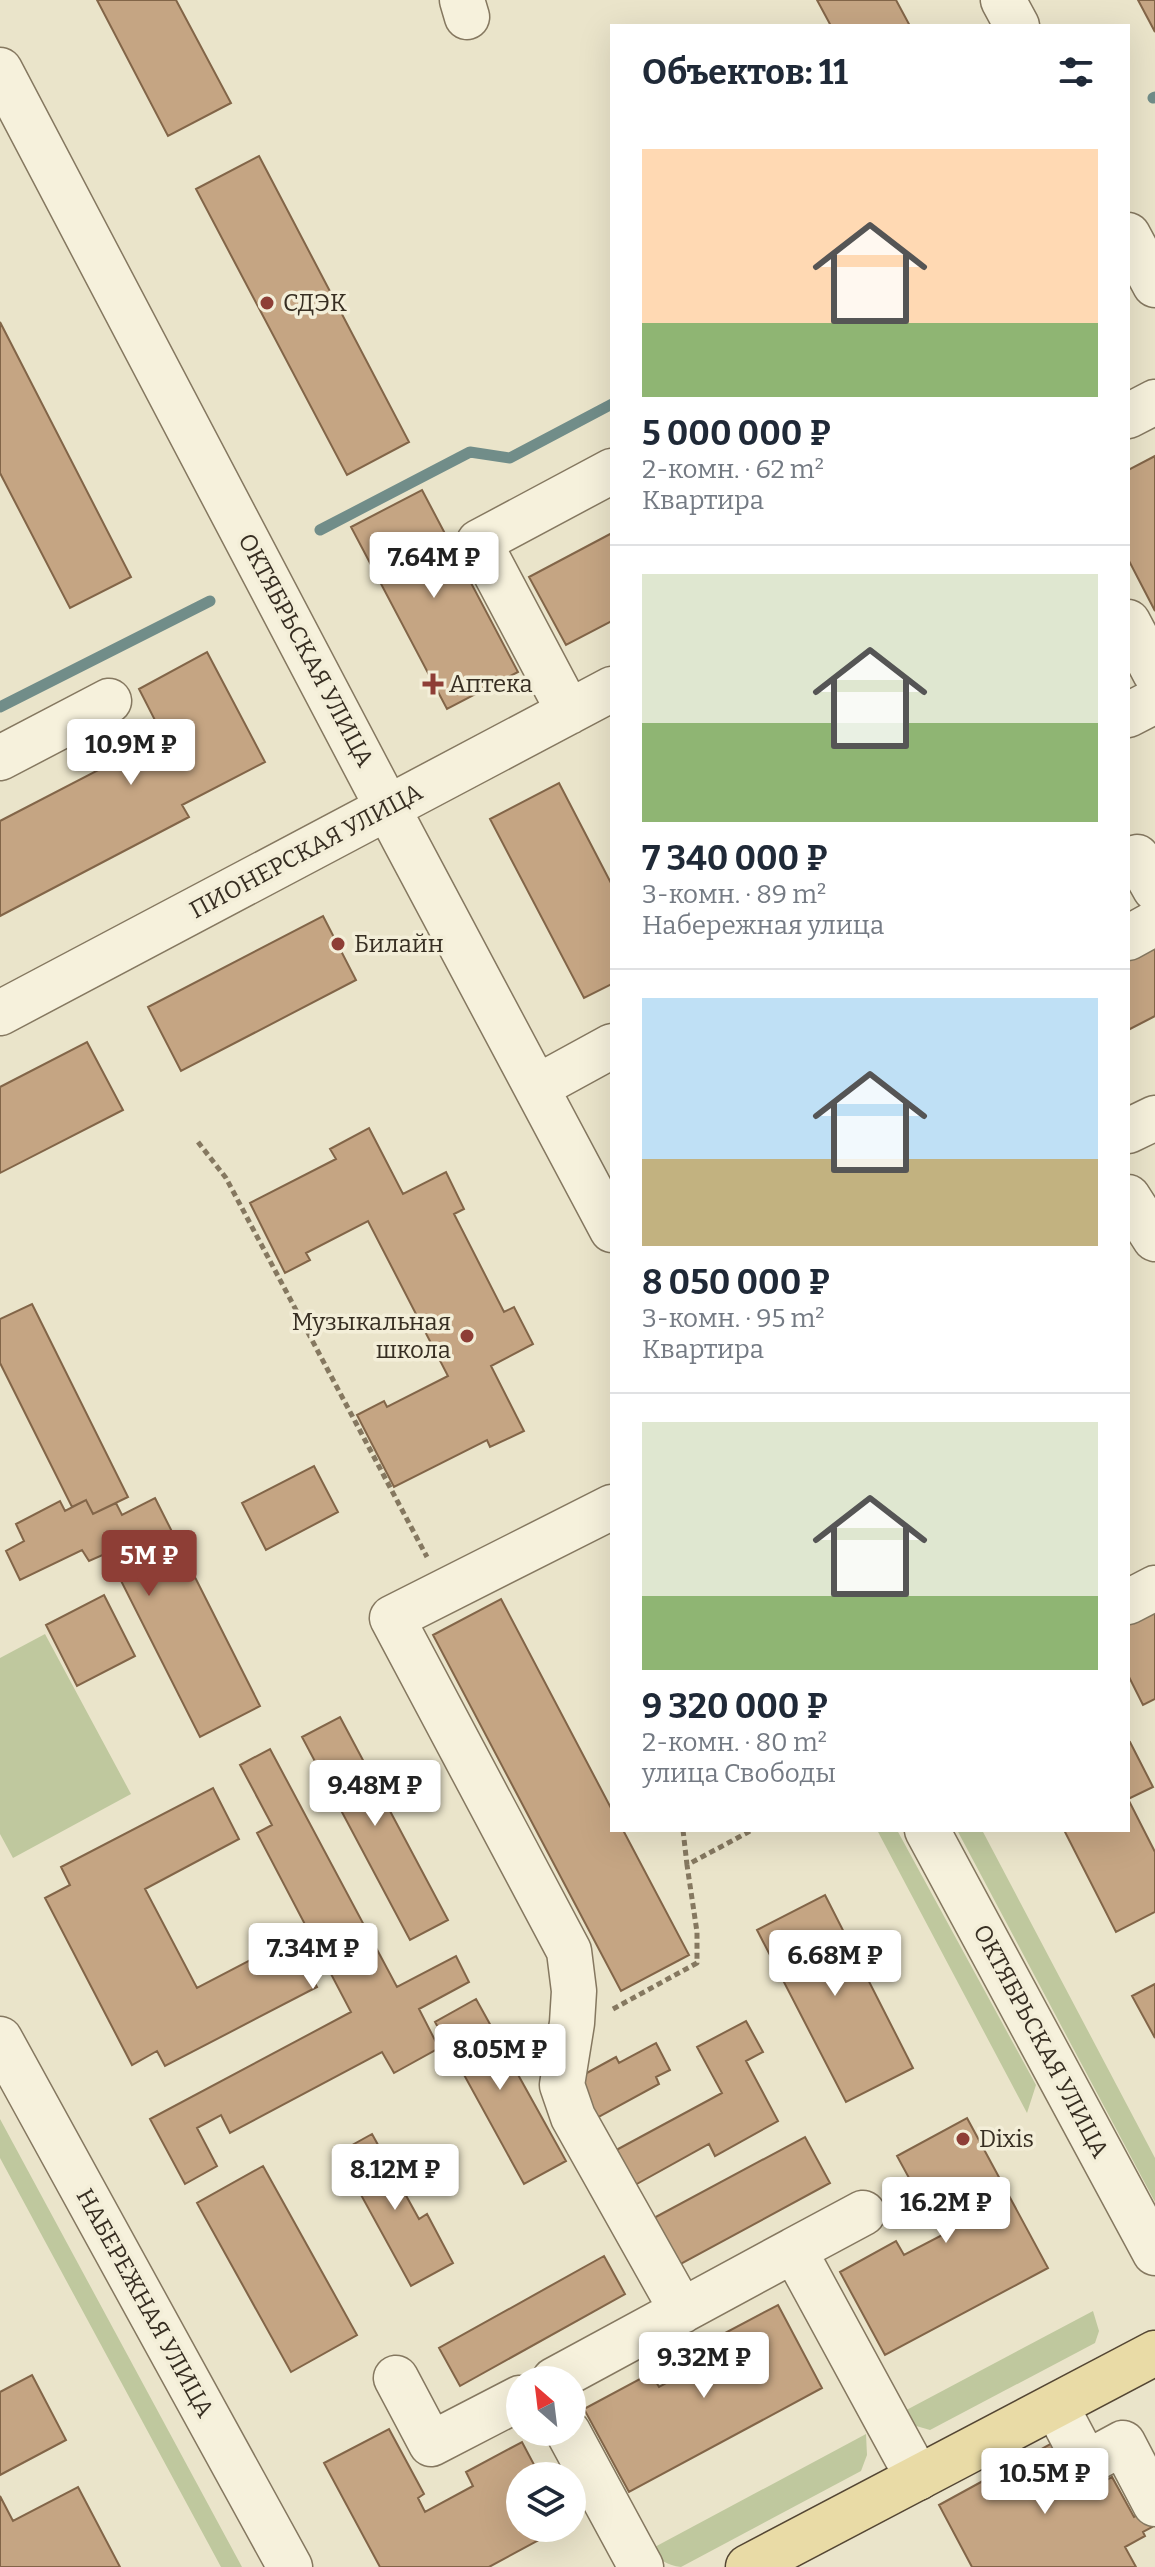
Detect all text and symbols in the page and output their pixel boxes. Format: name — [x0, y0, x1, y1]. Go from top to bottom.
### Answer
icon: filters — [1054, 50, 1098, 94]
text: Объектов: 11 — [642, 52, 848, 93]
icon: home — [798, 201, 942, 345]
place label: СДЭК — [283, 289, 347, 317]
marker: СДЭК — [258, 294, 276, 312]
text: 5 000 000 ₽ — [642, 413, 831, 454]
text: 2-комн. · 62 m² — [642, 454, 824, 485]
text: Квартира — [642, 485, 764, 516]
street label: ОКТЯБРЬСКАЯ УЛИЦА — [233, 529, 379, 771]
pin: 7.64M ₽ — [360, 532, 508, 600]
text: 7.64M ₽ — [388, 542, 480, 573]
icon: home — [798, 626, 942, 770]
place label: Аптека — [449, 670, 533, 698]
marker: Аптека — [424, 675, 442, 693]
pin: 10.9M ₽ — [57, 719, 205, 787]
text: 10.9M ₽ — [85, 729, 177, 760]
street label: ПИОНЕРСКАЯ УЛИЦА — [185, 778, 427, 924]
text: 7 340 000 ₽ — [642, 838, 828, 879]
text: 3-комн. · 89 m² — [642, 879, 826, 910]
text: Набережная улица — [642, 910, 884, 941]
place label: Билайн — [354, 930, 444, 958]
marker: Билайн — [329, 935, 347, 953]
icon: home — [798, 1050, 942, 1194]
text: 8 050 000 ₽ — [642, 1262, 830, 1303]
text: 3-комн. · 95 m² — [642, 1303, 825, 1334]
place label: Музыкальная школа — [292, 1308, 451, 1364]
marker: Музыкальная школа — [458, 1327, 476, 1345]
text: Квартира — [642, 1334, 764, 1365]
icon: home — [798, 1474, 942, 1618]
pin: 5M ₽ — [102, 1530, 196, 1598]
text: 5M ₽ — [120, 1540, 178, 1571]
text: 9 320 000 ₽ — [642, 1686, 828, 1727]
text: 2-комн. · 80 m² — [642, 1727, 827, 1758]
text: улица Свободы — [642, 1758, 836, 1789]
pin: 9.48M ₽ — [301, 1760, 449, 1828]
text: 9.48M ₽ — [328, 1770, 422, 1801]
street label: ОКТЯБРЬСКАЯ УЛИЦА — [968, 1920, 1114, 2162]
pin: 7.34M ₽ — [239, 1923, 387, 1991]
pin: 6.68M ₽ — [761, 1930, 909, 1998]
text: 7.34M ₽ — [267, 1933, 359, 1964]
text: 6.68M ₽ — [787, 1940, 883, 1971]
pin: 8.05M ₽ — [426, 2024, 574, 2092]
text: 8.05M ₽ — [453, 2034, 547, 2065]
place label: Dixis — [979, 2125, 1034, 2153]
marker: Dixis — [954, 2130, 972, 2148]
pin: 8.12M ₽ — [321, 2144, 469, 2212]
text: 8.12M ₽ — [350, 2154, 440, 2185]
pin: 16.2M ₽ — [872, 2177, 1020, 2245]
street label: НАБЕРЕЖНАЯ УЛИЦА — [71, 2184, 219, 2422]
text: 16.2M ₽ — [900, 2187, 992, 2218]
pin: 9.32M ₽ — [630, 2332, 778, 2400]
text: 9.32M ₽ — [657, 2342, 751, 2373]
north arrow — [506, 2366, 586, 2446]
map controls — [506, 2366, 586, 2542]
pin: 10.5M ₽ — [971, 2448, 1119, 2516]
text: 10.5M ₽ — [999, 2458, 1091, 2489]
button: layers — [506, 2462, 586, 2542]

